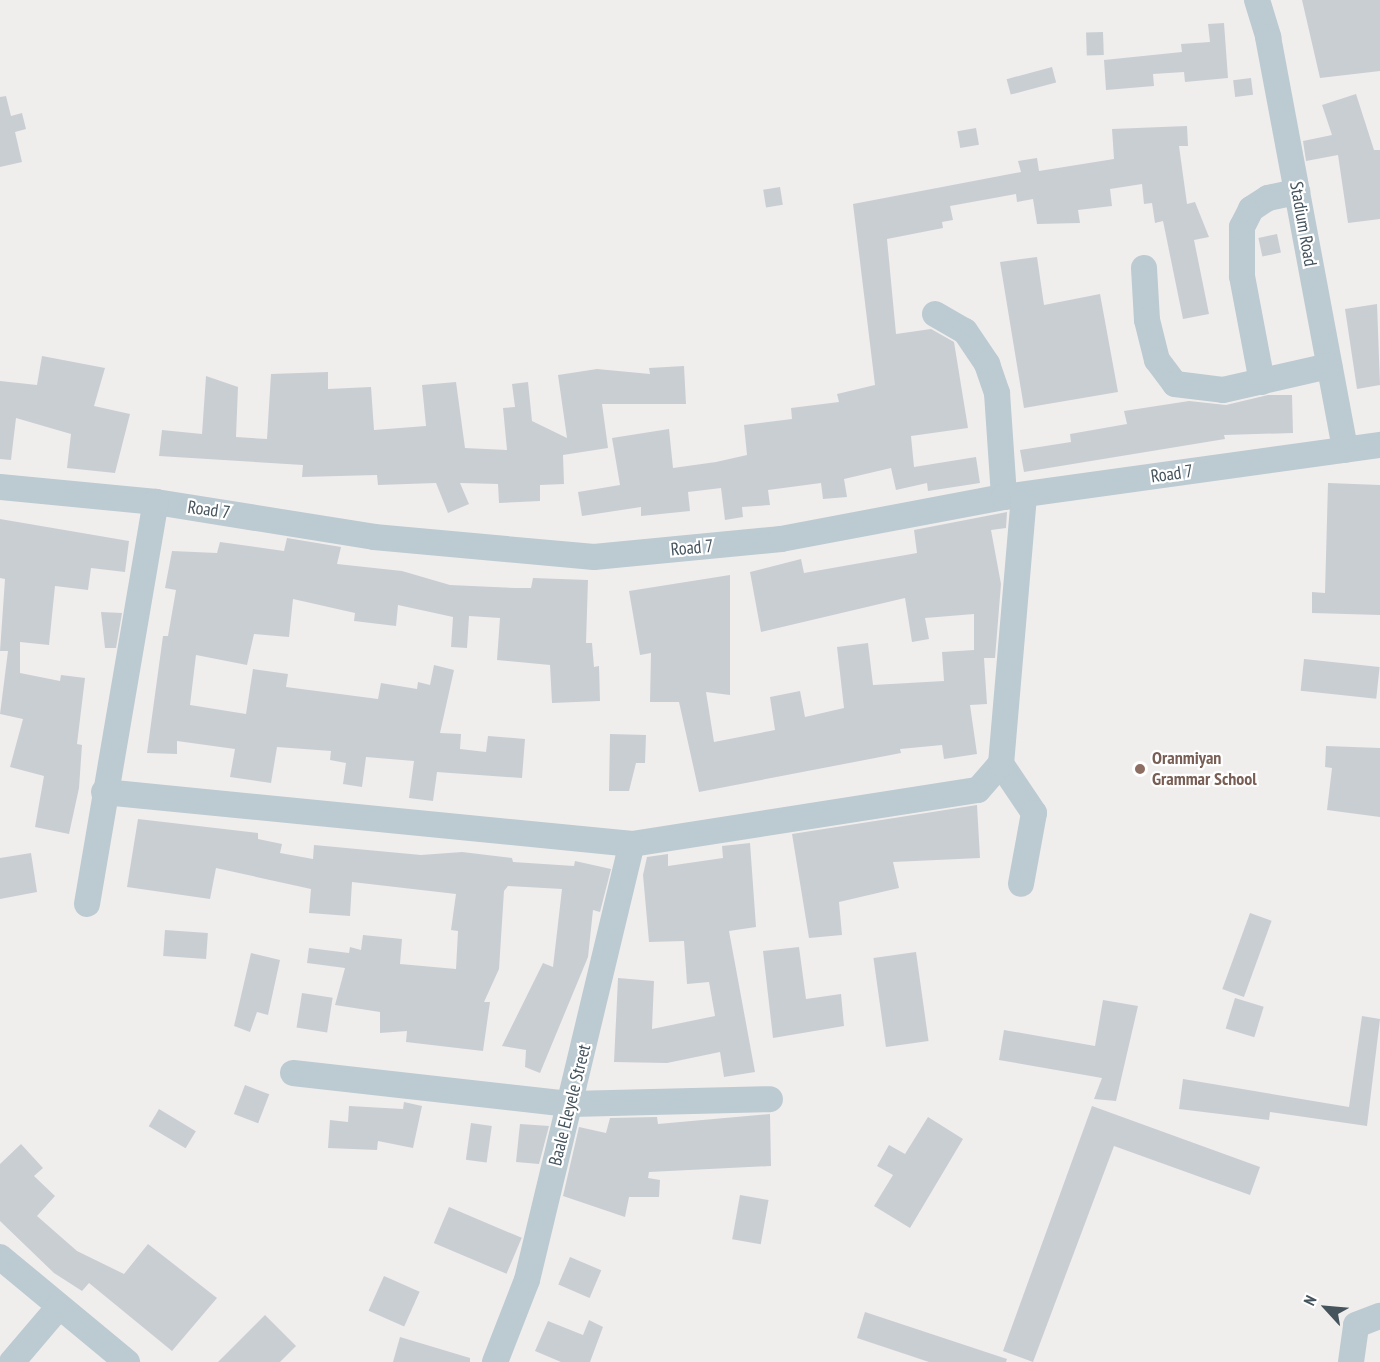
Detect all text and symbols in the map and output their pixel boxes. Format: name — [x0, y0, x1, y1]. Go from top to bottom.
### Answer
street label: Stadium Road — [1285, 180, 1321, 268]
street label: Road 7 — [1149, 460, 1195, 488]
street label: Road 7 — [186, 496, 232, 524]
street label: Road 7 — [670, 535, 714, 561]
place label: Oranmiyan Grammar School — [1152, 748, 1257, 790]
marker: Oranmiyan Grammar School — [1133, 762, 1147, 776]
street label: Baale Eleyele Street — [544, 1042, 596, 1168]
north arrow — [1296, 1278, 1356, 1338]
text: N — [1299, 1292, 1321, 1308]

